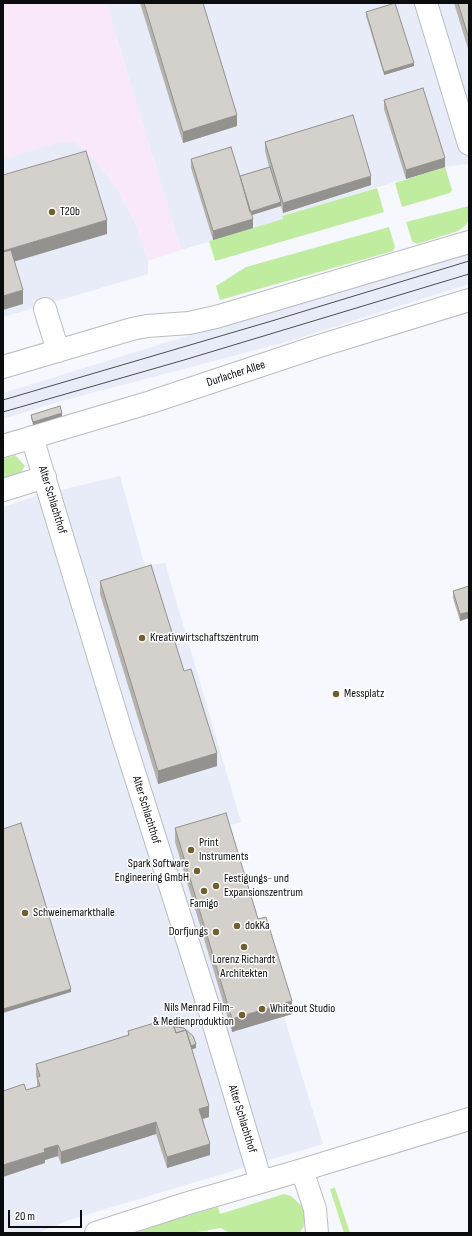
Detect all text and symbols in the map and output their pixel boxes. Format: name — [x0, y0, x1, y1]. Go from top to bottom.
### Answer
place label: T20b — [60, 205, 80, 219]
marker: T20b — [47, 207, 57, 217]
street label: Durlacher Allee — [205, 358, 267, 390]
street label: Alter Schlachthof — [35, 464, 69, 536]
place label: Kreativwirtschaftszentrum — [150, 631, 259, 645]
marker: Kreativwirtschaftszentrum — [137, 633, 147, 643]
place label: Messplatz — [344, 687, 384, 701]
marker: Messplatz — [331, 689, 341, 699]
street label: Alter Schlachthof — [129, 774, 163, 846]
place label: Print Instruments — [199, 836, 249, 864]
marker: Print Instruments — [186, 845, 196, 855]
place label: Spark Software Engineering GmbH — [115, 857, 189, 885]
marker: Spark Software Engineering GmbH — [192, 866, 202, 876]
place label: Festigungs- und Expansionszentrum — [224, 872, 303, 900]
marker: Festigungs- und Expansionszentrum — [211, 881, 221, 891]
marker: Famigo — [199, 886, 209, 896]
place label: Famigo — [190, 897, 218, 911]
place label: Schweinemarkthalle — [33, 906, 115, 920]
marker: Schweinemarkthalle — [20, 908, 30, 918]
place label: dokKa — [245, 919, 270, 933]
marker: dokKa — [232, 921, 242, 931]
place label: Dorfjungs — [169, 925, 208, 939]
marker: Dorfjungs — [211, 927, 221, 937]
marker: Lorenz Richardt Architekten — [239, 942, 249, 952]
place label: Lorenz Richardt Architekten — [213, 953, 275, 981]
place label: Nils Menrad Film- & Medienproduktion — [153, 1001, 234, 1029]
place label: Whiteout Studio — [270, 1002, 335, 1016]
marker: Whiteout Studio — [257, 1004, 267, 1014]
marker: Nils Menrad Film- & Medienproduktion — [237, 1010, 247, 1020]
street label: Alter Schlachthof — [225, 1083, 259, 1155]
scale bar — [10, 1202, 84, 1228]
text: 20 m — [15, 1209, 35, 1224]

